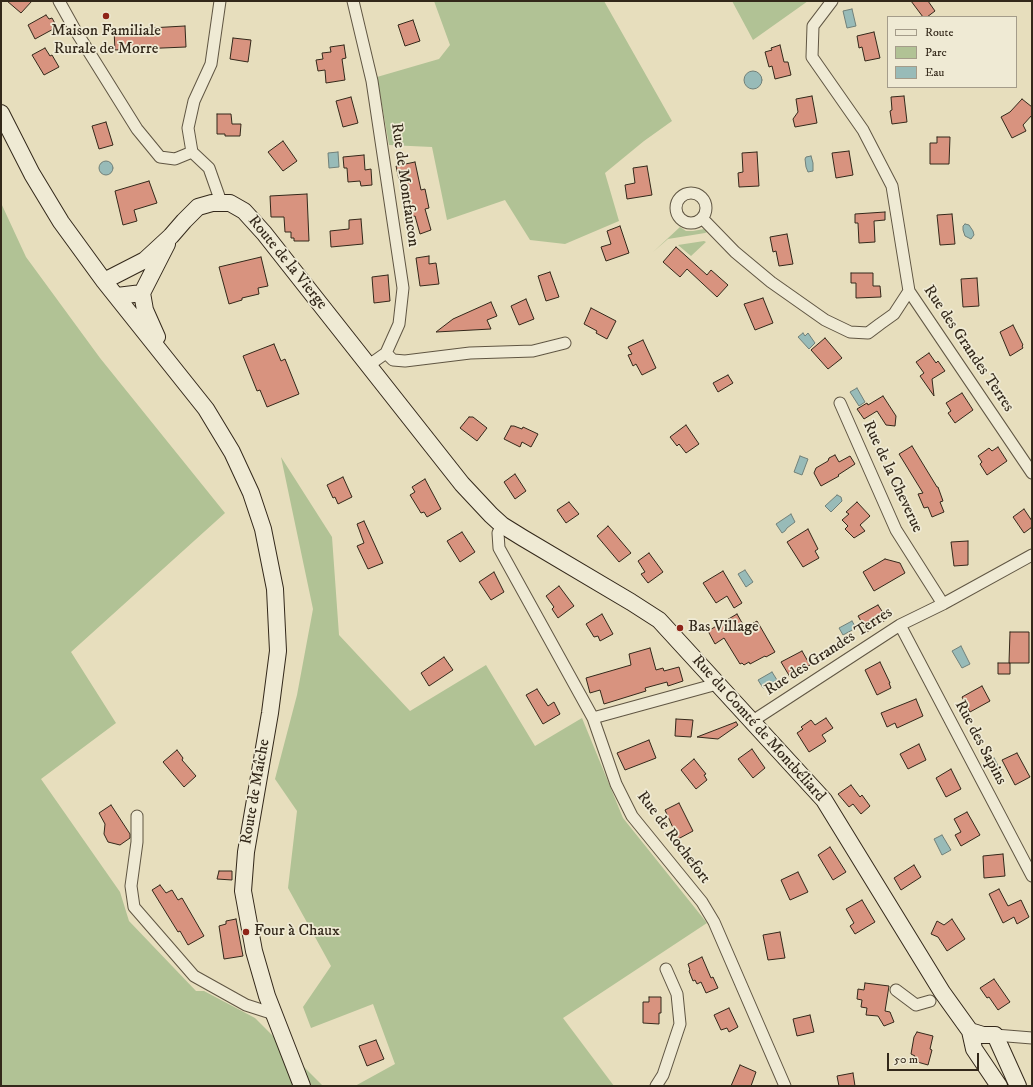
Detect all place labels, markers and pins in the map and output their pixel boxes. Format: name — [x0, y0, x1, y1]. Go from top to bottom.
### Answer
marker: Maison Familiale Rurale de Morre — [101, 11, 111, 21]
place label: Maison Familiale Rurale de Morre — [51, 22, 161, 60]
place label: Bas Village — [688, 618, 759, 638]
marker: Bas Village — [675, 623, 685, 633]
place label: Four à Chaux — [254, 922, 340, 942]
marker: Four à Chaux — [241, 927, 251, 937]

